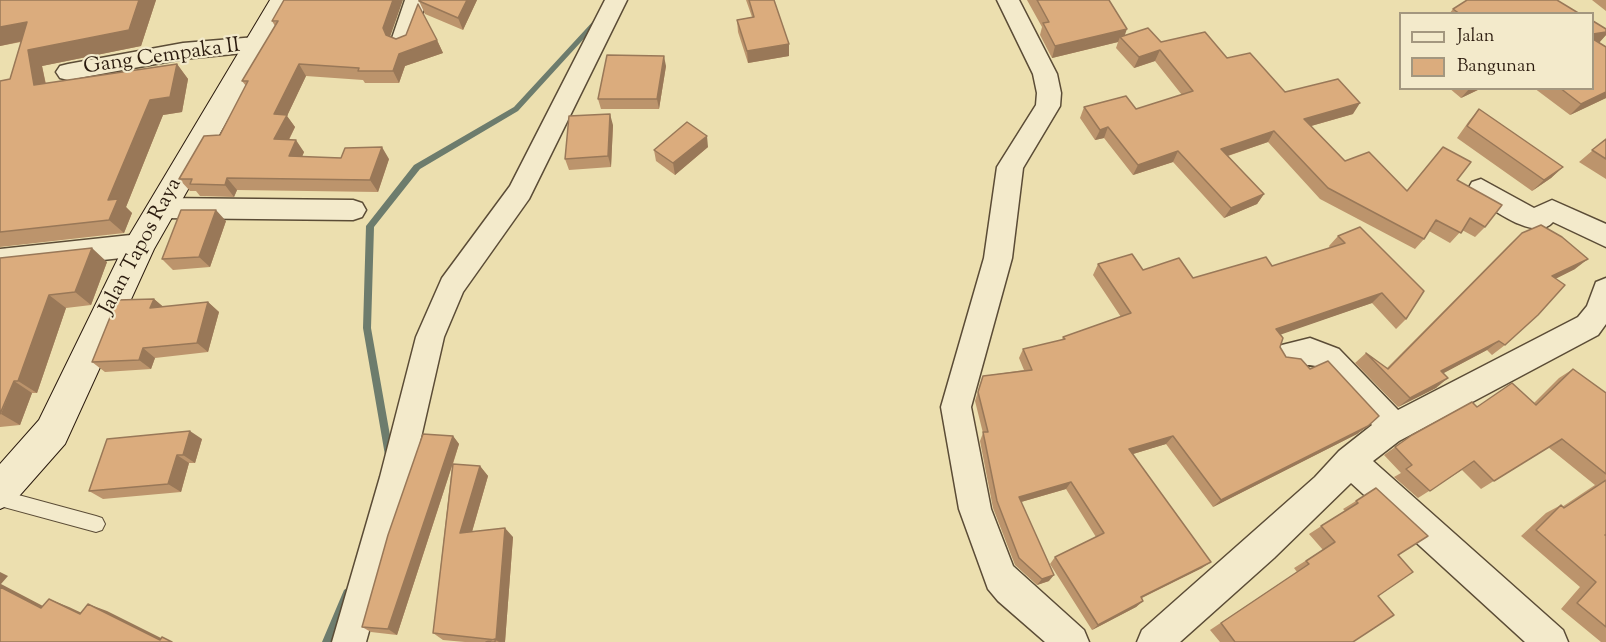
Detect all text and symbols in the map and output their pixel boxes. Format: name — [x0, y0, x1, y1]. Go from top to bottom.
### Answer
legend — [1399, 12, 1594, 90]
text: Jalan — [1457, 24, 1494, 50]
street label: Gang Cempaka II — [82, 35, 242, 81]
text: Bangunan — [1457, 54, 1536, 80]
street label: Jalan Tapos Raya — [95, 174, 189, 320]

